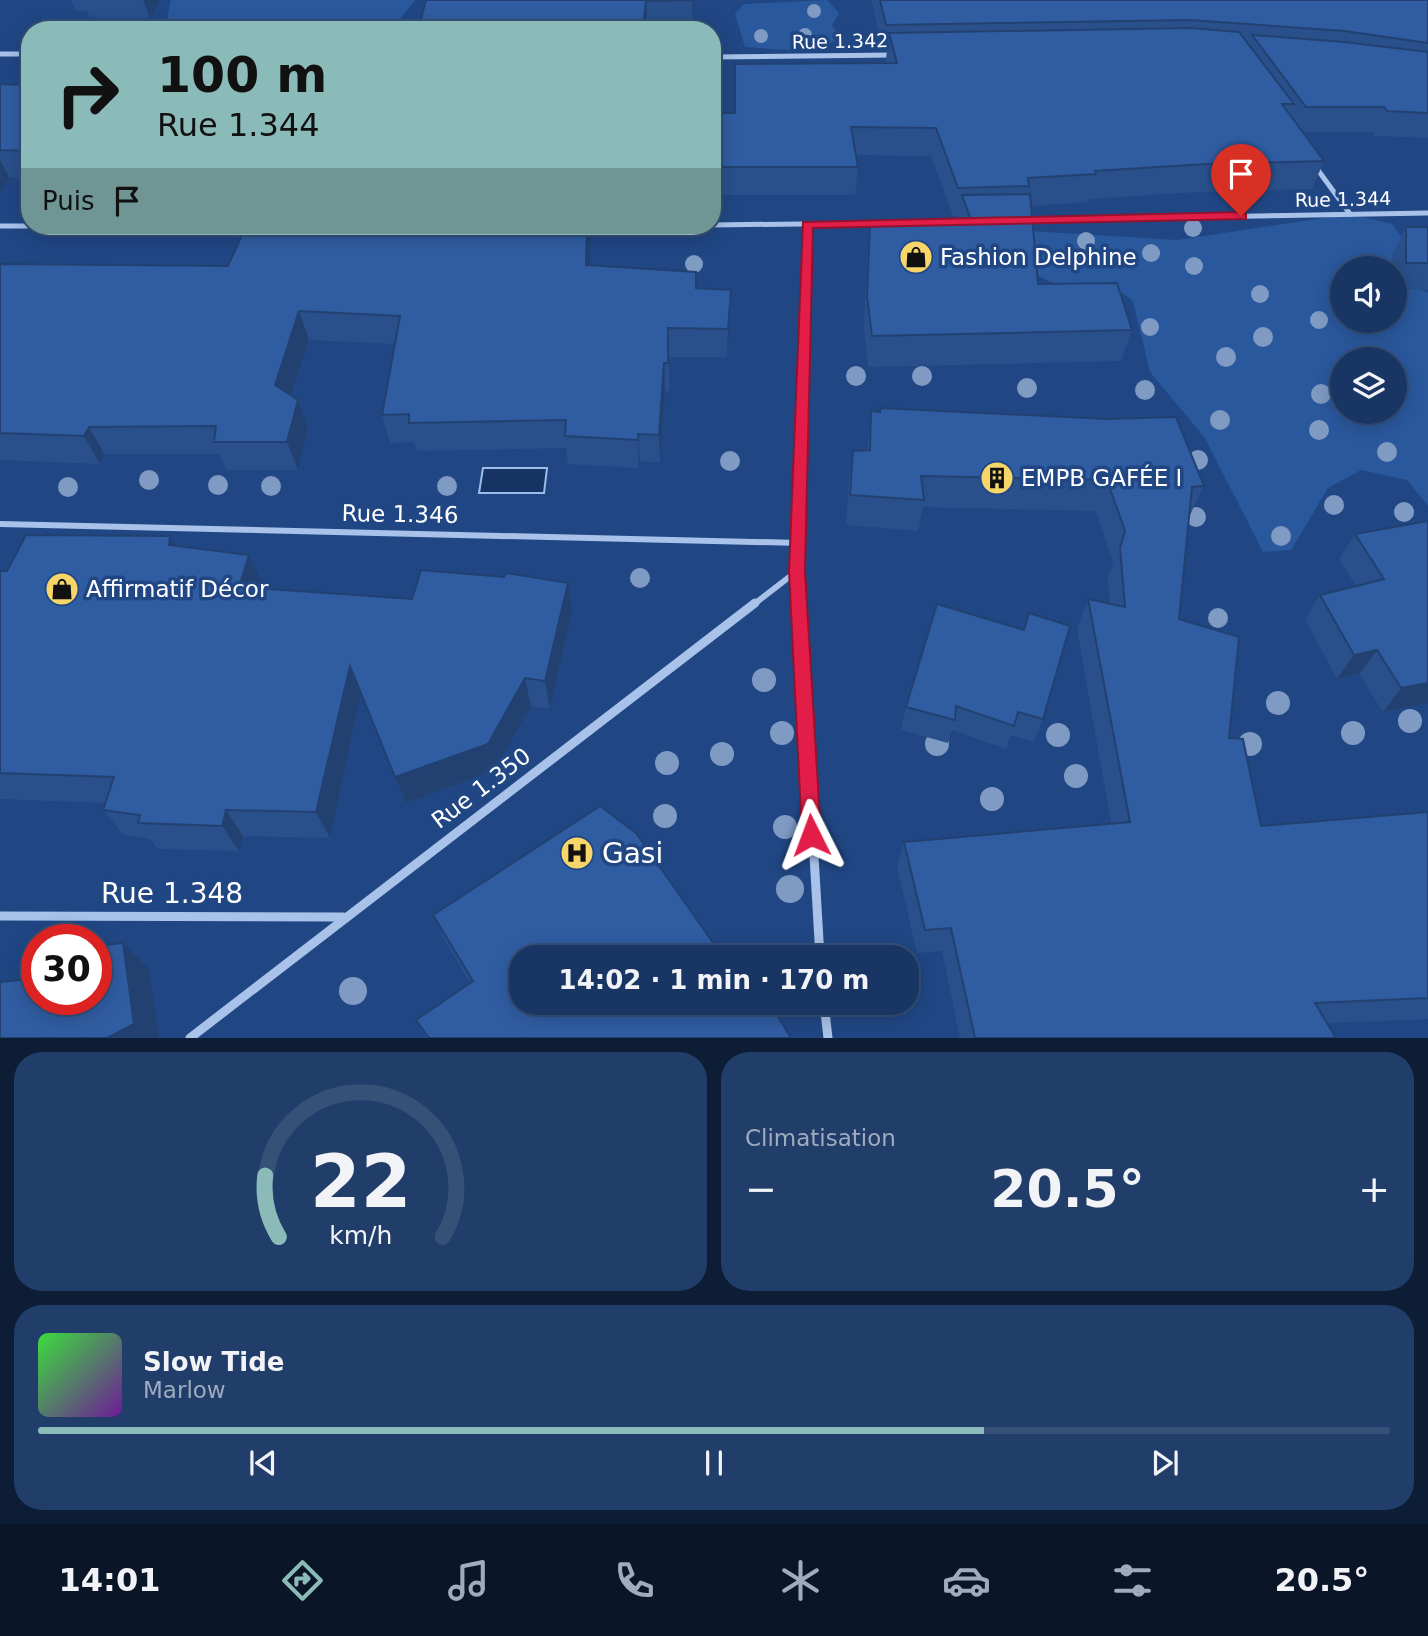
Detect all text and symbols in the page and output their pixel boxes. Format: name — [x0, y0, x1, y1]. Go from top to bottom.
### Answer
street label: Rue 1.342 — [792, 29, 888, 53]
text: 100 m — [157, 47, 327, 104]
icon: right — [42, 49, 133, 140]
text: Rue 1.344 — [157, 106, 320, 144]
pin — [1211, 144, 1271, 216]
icon: arrive — [1222, 155, 1260, 193]
icon: arrive — [108, 182, 146, 220]
text: Puis — [42, 186, 94, 216]
street label: Rue 1.344 — [1295, 187, 1391, 211]
shop icon: Fashion Delphine — [897, 238, 935, 276]
place label: Fashion Delphine — [940, 244, 1137, 270]
map controls — [1330, 256, 1407, 424]
button: sound — [1330, 256, 1407, 333]
button: layers — [1330, 347, 1407, 424]
building icon: EMPB GAFÉE I — [978, 459, 1016, 497]
place label: EMPB GAFÉE I — [1021, 464, 1182, 491]
street label: Rue 1.346 — [341, 500, 459, 528]
shop icon: Affirmatif Décor — [43, 570, 81, 608]
place label: Affirmatif Décor — [86, 576, 269, 602]
street label: Rue 1.350 — [427, 742, 535, 834]
position arrow — [774, 798, 848, 872]
hospital icon: Gasi — [558, 834, 596, 872]
place label: Gasi — [602, 837, 663, 870]
street label: Rue 1.348 — [101, 877, 243, 910]
speed limit sign: 30 — [21, 924, 112, 1015]
text: 14:02 · 1 min · 170 m — [559, 965, 869, 995]
text: Climatisation — [745, 1125, 896, 1151]
text: 22 — [310, 1140, 411, 1225]
text: 20.5° — [990, 1159, 1145, 1219]
text: − — [745, 1167, 777, 1211]
text: + — [1358, 1167, 1390, 1211]
text: km/h — [329, 1221, 392, 1250]
text: Slow Tide — [143, 1347, 284, 1377]
text: Marlow — [143, 1377, 226, 1403]
icon: previous — [244, 1444, 282, 1482]
icon: pause — [695, 1444, 733, 1482]
icon: next — [1146, 1444, 1184, 1482]
icon: directions — [278, 1556, 327, 1605]
icon: music — [444, 1556, 493, 1605]
icon: phone — [610, 1556, 659, 1605]
icon: climate — [776, 1556, 825, 1605]
icon: car — [942, 1556, 991, 1605]
icon: filters — [1108, 1556, 1157, 1605]
text: 14:01 — [59, 1561, 160, 1599]
text: 20.5° — [1274, 1561, 1369, 1599]

